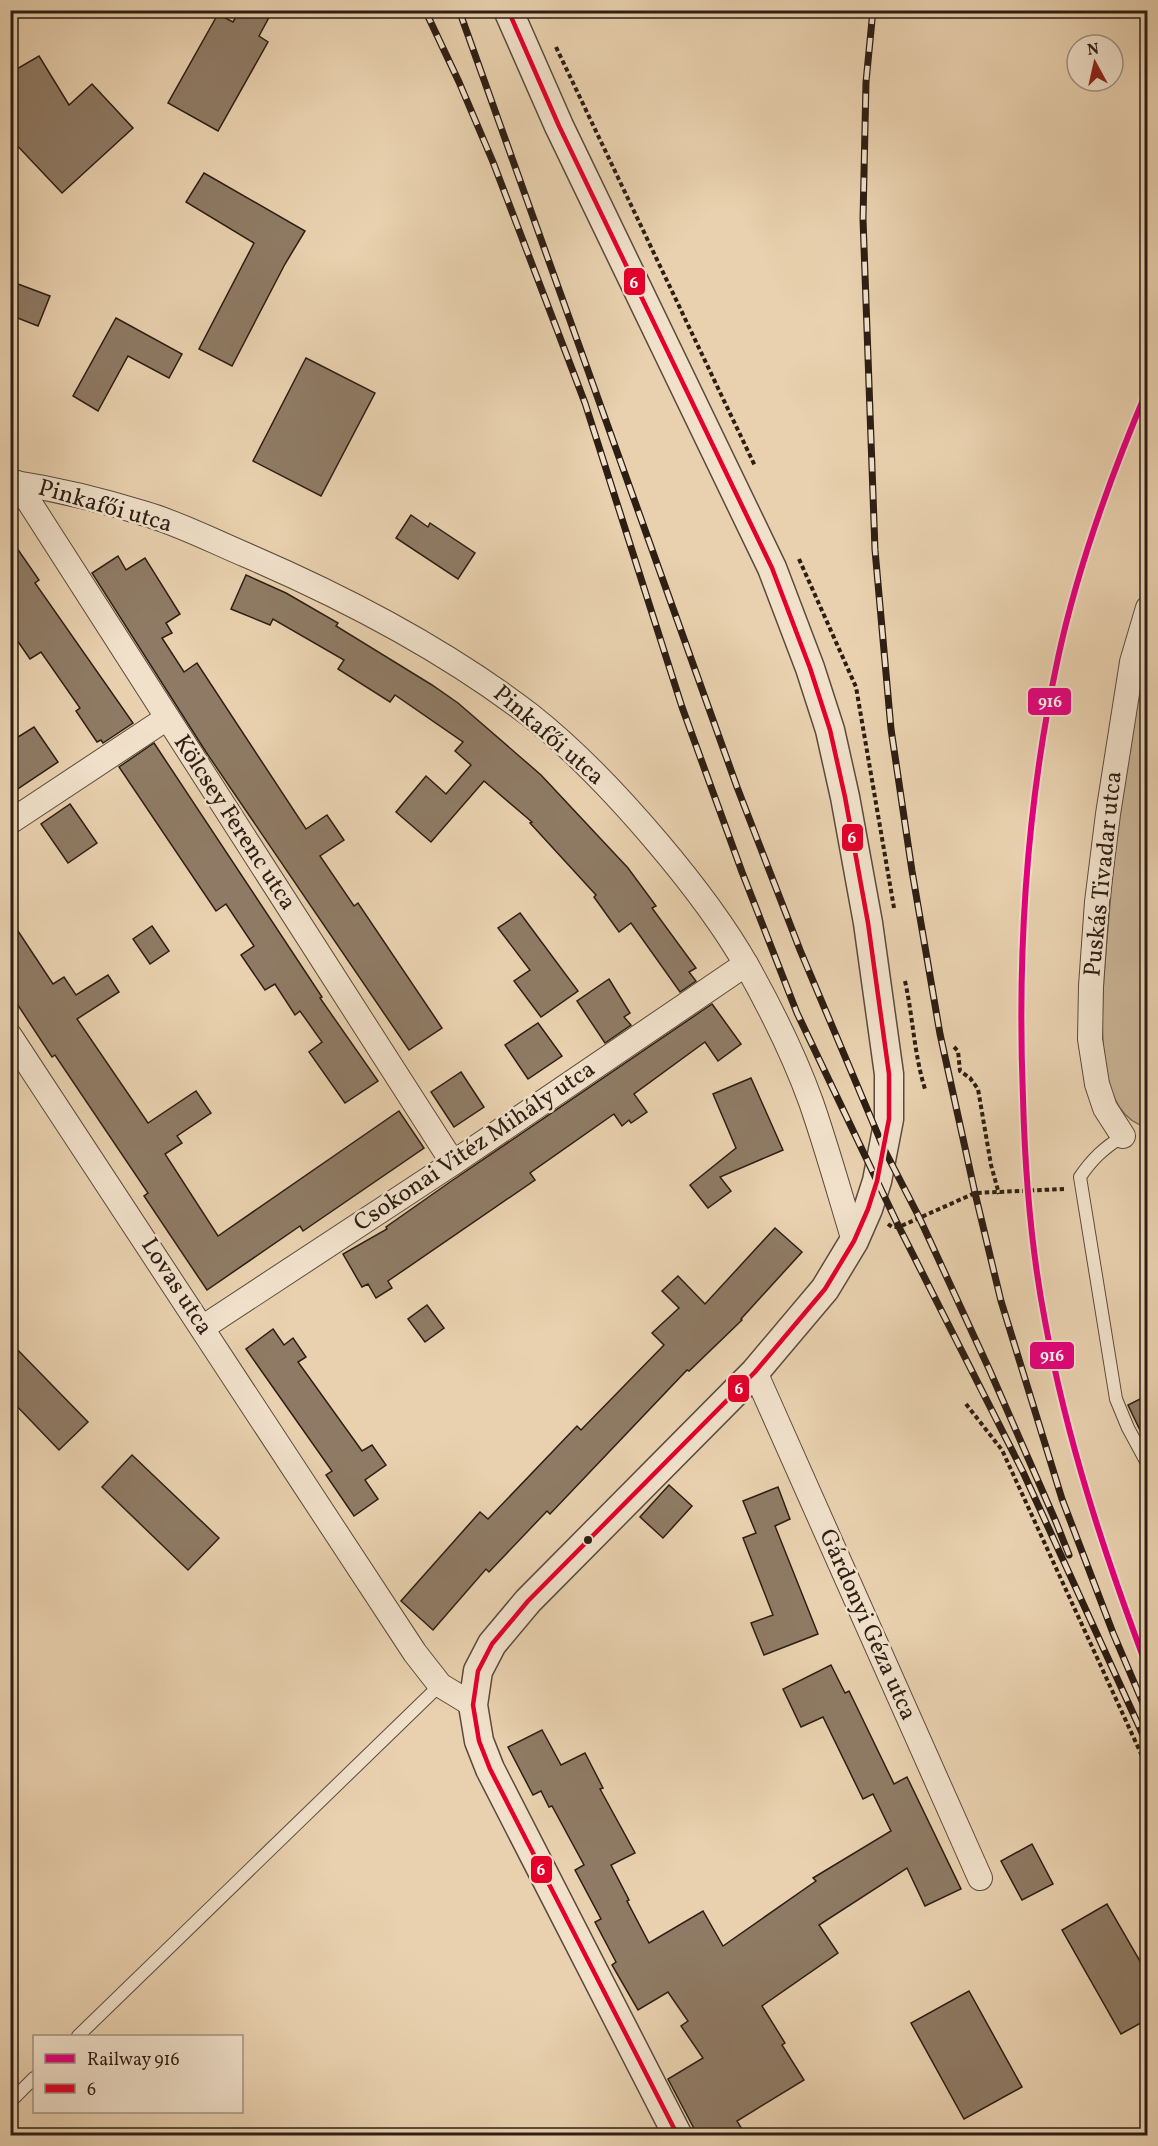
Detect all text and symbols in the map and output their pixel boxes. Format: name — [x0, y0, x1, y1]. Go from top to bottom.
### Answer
north arrow — [1065, 33, 1125, 93]
text: N — [1086, 38, 1101, 62]
line badge: 6 — [623, 267, 646, 296]
text: 6 — [630, 273, 639, 295]
street label: Pinkafői utca — [34, 472, 176, 542]
street label: Pinkafői utca — [485, 678, 611, 794]
line badge: 916 — [1027, 687, 1072, 716]
text: 916 — [1038, 692, 1062, 714]
street label: Kölcsey Ferenc utca — [164, 728, 304, 918]
street label: Puskás Tivadar utca — [1076, 769, 1132, 979]
line badge: 6 — [841, 823, 864, 852]
text: 6 — [848, 828, 857, 850]
street label: Csokonai Vitéz Mihály utca — [347, 1053, 603, 1241]
street label: Lovas utca — [132, 1232, 220, 1342]
line badge: 916 — [1029, 1341, 1075, 1370]
text: 916 — [1040, 1346, 1064, 1368]
line badge: 6 — [727, 1374, 750, 1403]
text: 6 — [735, 1379, 744, 1401]
street label: Gárdonyi Géza utca — [810, 1524, 924, 1726]
unlabelled marker — [582, 1534, 594, 1546]
line badge: 6 — [530, 1855, 553, 1884]
text: 6 — [537, 1860, 546, 1882]
legend — [33, 2035, 243, 2113]
text: Railway 916 — [87, 2048, 180, 2073]
text: 6 — [87, 2078, 96, 2103]

